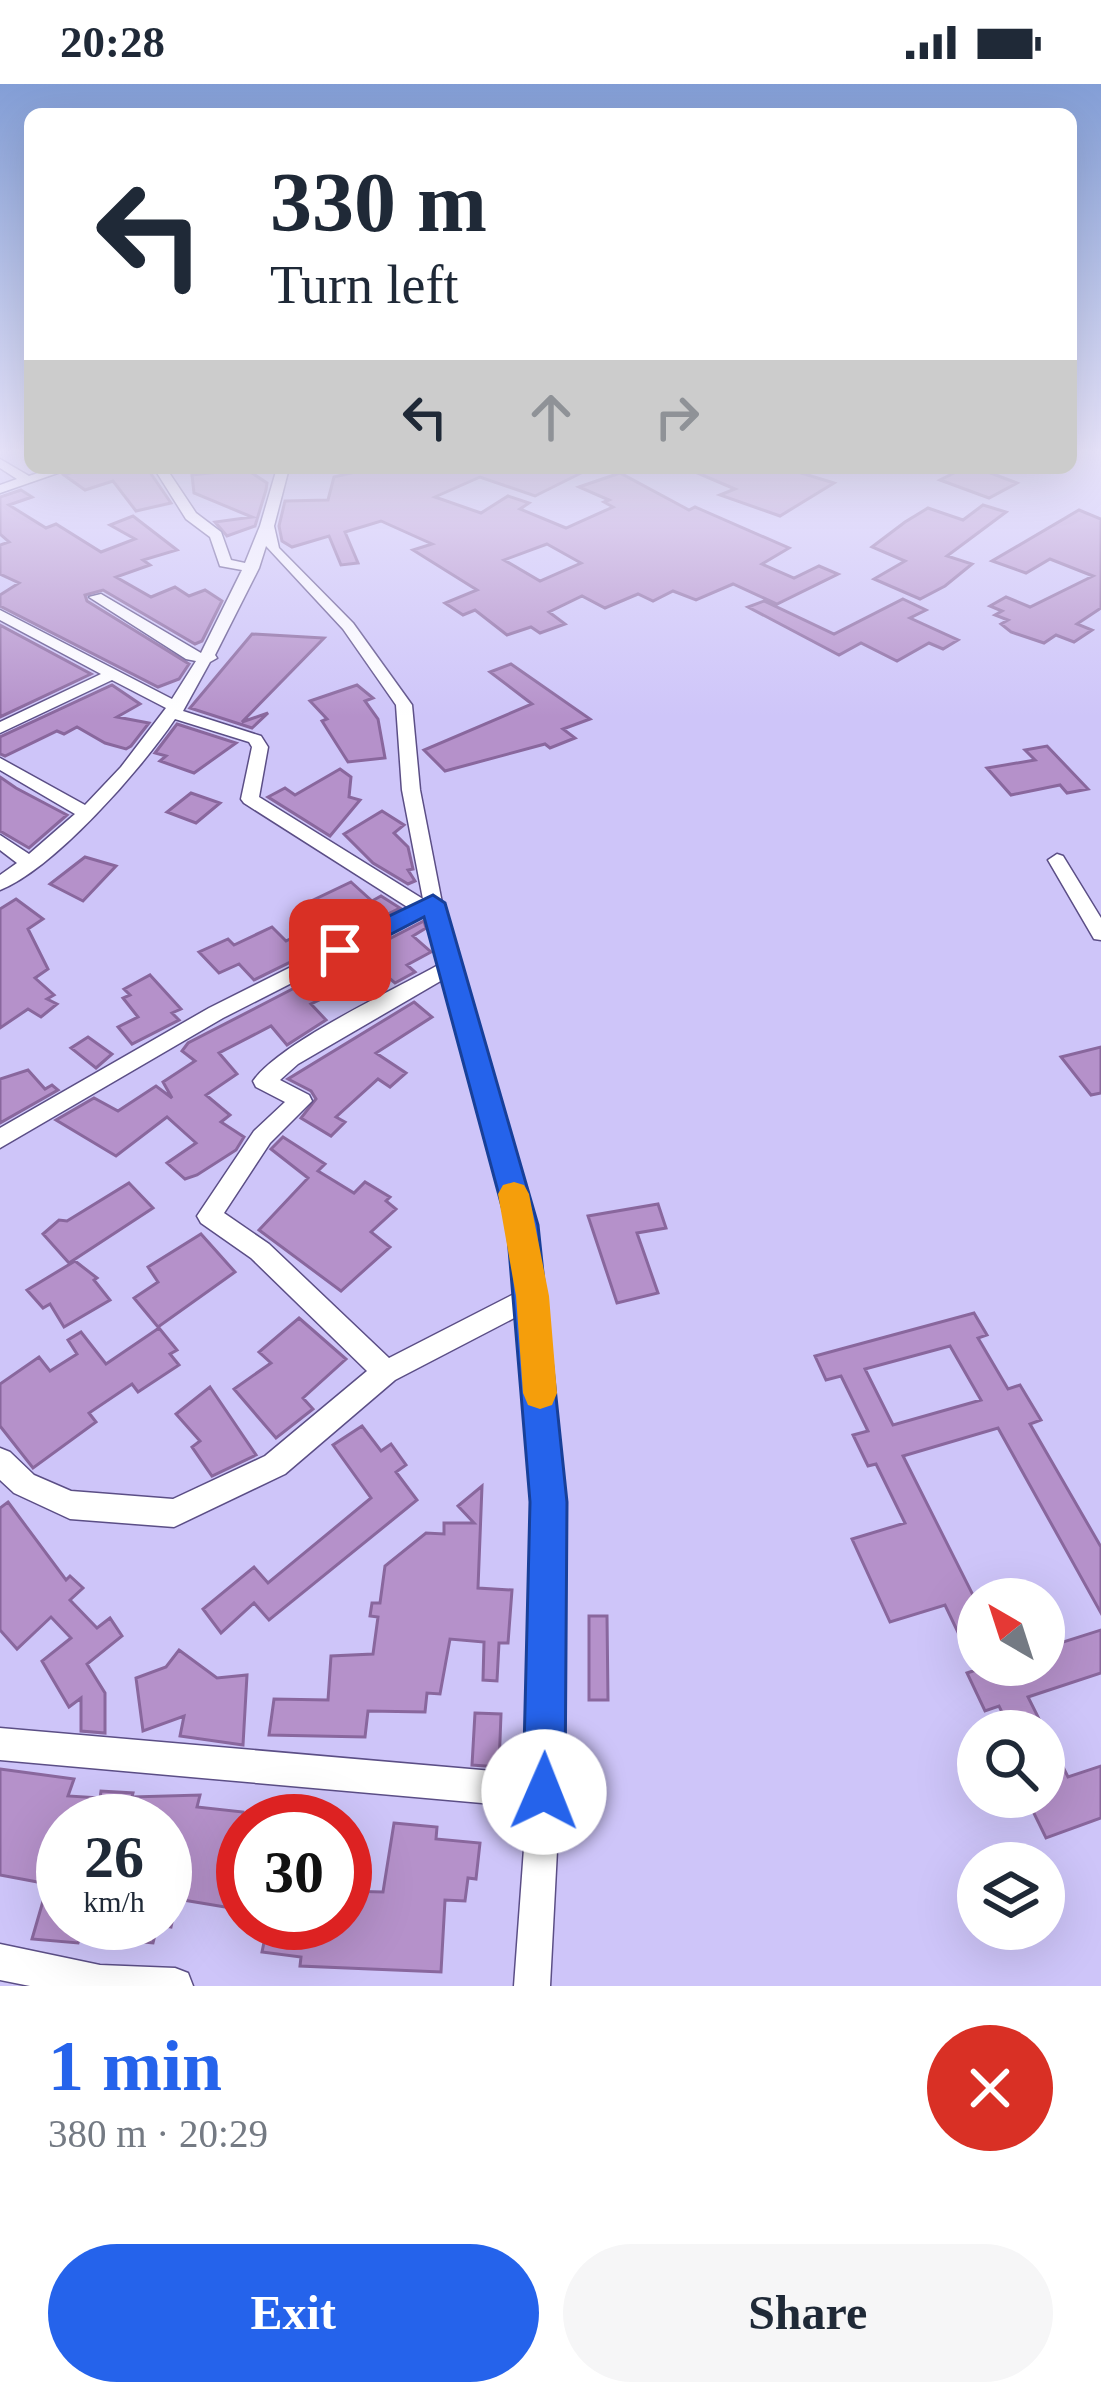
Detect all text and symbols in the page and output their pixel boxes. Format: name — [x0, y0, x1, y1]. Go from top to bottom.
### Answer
text: 20:28 — [60, 17, 165, 67]
icon: left — [72, 156, 228, 312]
text: 330 m — [270, 156, 487, 249]
text: Turn left — [270, 255, 459, 315]
icon: left — [392, 384, 458, 450]
icon: ahead — [518, 384, 584, 450]
icon: right — [644, 384, 710, 450]
pin — [289, 899, 391, 1001]
icon: arrive — [307, 917, 373, 983]
north arrow — [957, 1578, 1065, 1686]
map controls — [957, 1578, 1065, 1950]
button: search — [957, 1710, 1065, 1818]
position arrow — [481, 1729, 607, 1855]
speed limit sign: 30 — [216, 1794, 372, 1950]
text: 26 — [84, 1824, 144, 1890]
button: layers — [957, 1842, 1065, 1950]
text: km/h — [83, 1885, 145, 1918]
button: close — [927, 2025, 1053, 2151]
text: 1 min — [48, 2026, 222, 2106]
text: 380 m · 20:29 — [48, 2112, 268, 2155]
button: Exit — [48, 2244, 539, 2382]
button: Share — [563, 2244, 1053, 2382]

